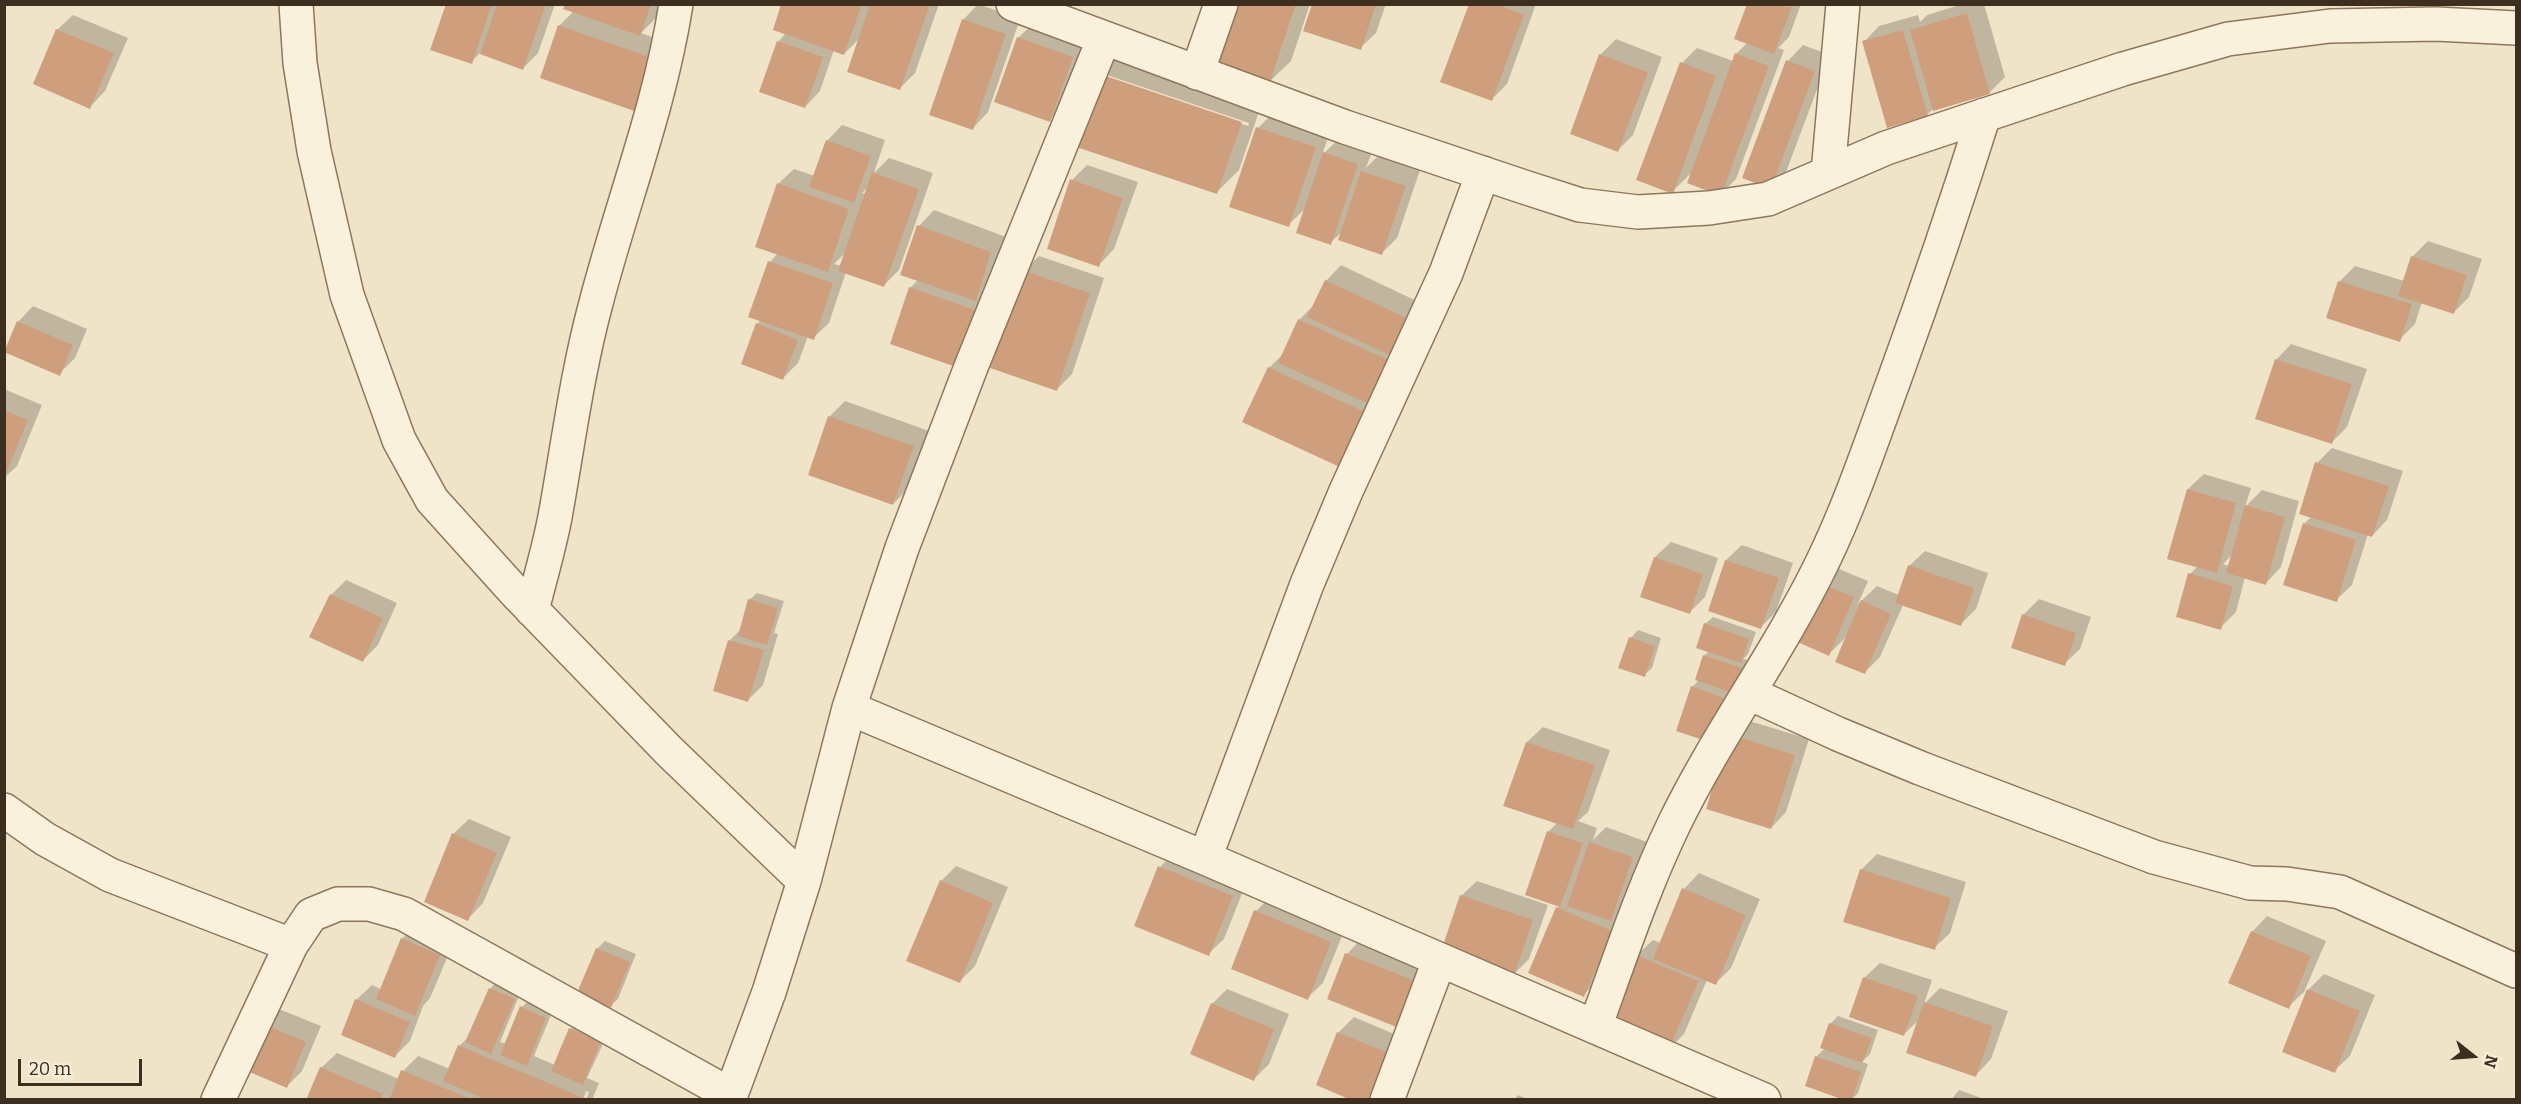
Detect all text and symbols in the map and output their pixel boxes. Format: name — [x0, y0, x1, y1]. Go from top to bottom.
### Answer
north arrow — [2443, 1026, 2503, 1086]
scale bar — [21, 1047, 146, 1085]
text: N — [2480, 1053, 2502, 1070]
text: 20 m — [29, 1058, 71, 1080]

